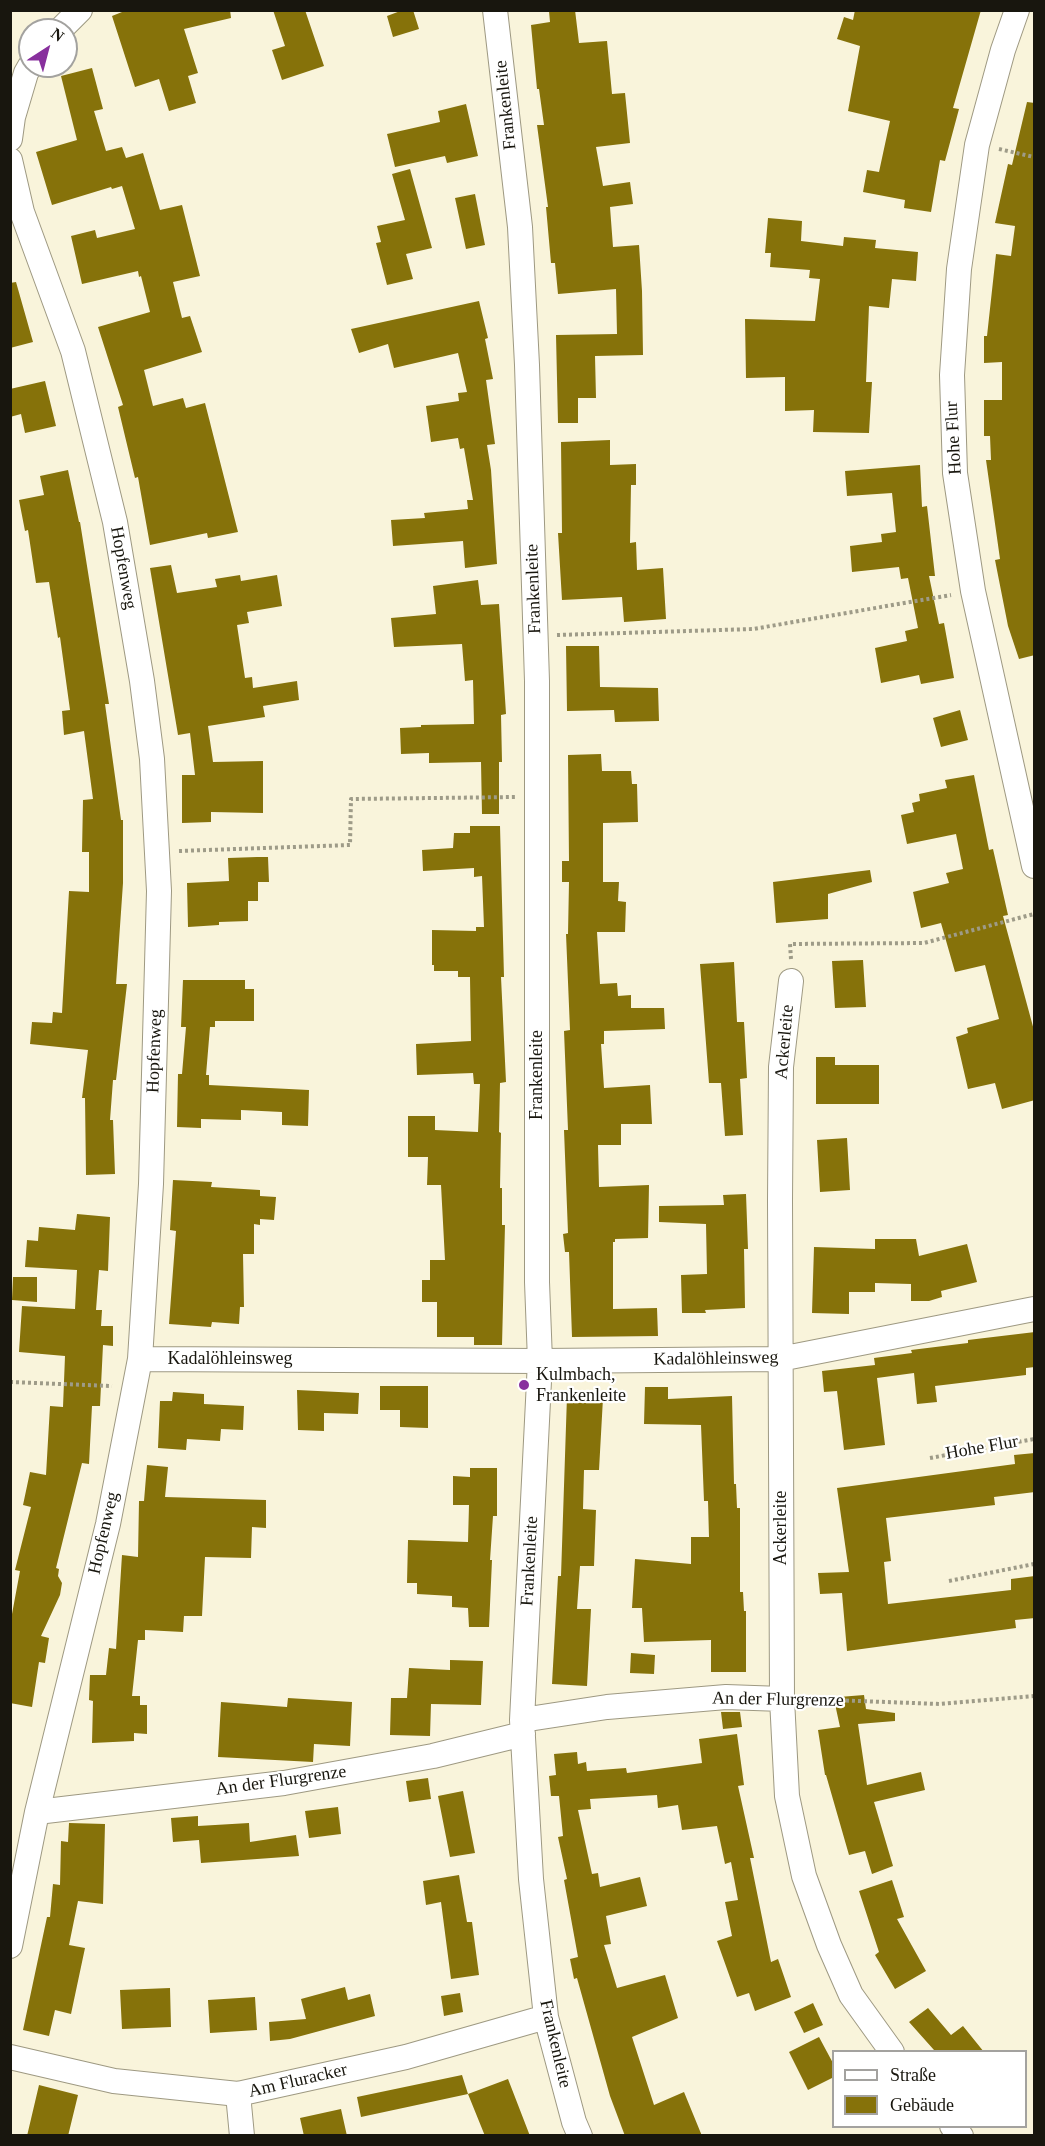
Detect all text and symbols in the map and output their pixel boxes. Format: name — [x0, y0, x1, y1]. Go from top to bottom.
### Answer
north arrow — [18, 18, 78, 78]
text: N — [48, 24, 67, 45]
street label: Frankenleite — [491, 59, 521, 151]
street label: Hohe Flur — [941, 401, 967, 475]
street label: Hopfenweg — [105, 525, 141, 611]
street label: Frankenleite — [522, 544, 546, 634]
street label: Ackerleite — [771, 1004, 799, 1080]
street label: Hopfenweg — [143, 1009, 167, 1093]
street label: Frankenleite — [526, 1030, 548, 1120]
street label: Kadalöhleinsweg — [653, 1347, 779, 1371]
street label: Kadalöhleinsweg — [168, 1348, 292, 1370]
place label: Kulmbach, Frankenleite — [536, 1364, 626, 1406]
marker: Kulmbach, Frankenleite — [517, 1378, 531, 1392]
street label: Hohe Flur — [944, 1431, 1020, 1465]
street label: Hopfenweg — [84, 1490, 124, 1576]
street label: Ackerleite — [770, 1491, 792, 1565]
street label: Frankenleite — [517, 1516, 543, 1606]
street label: An der Flurgrenze — [712, 1688, 844, 1712]
street label: An der Flurgrenze — [214, 1761, 348, 1801]
street label: Frankenleite — [534, 1998, 576, 2090]
legend — [832, 2050, 1027, 2128]
street label: Am Fluracker — [247, 2059, 349, 2103]
text: Straße — [890, 2065, 936, 2085]
text: Gebäude — [890, 2095, 954, 2115]

